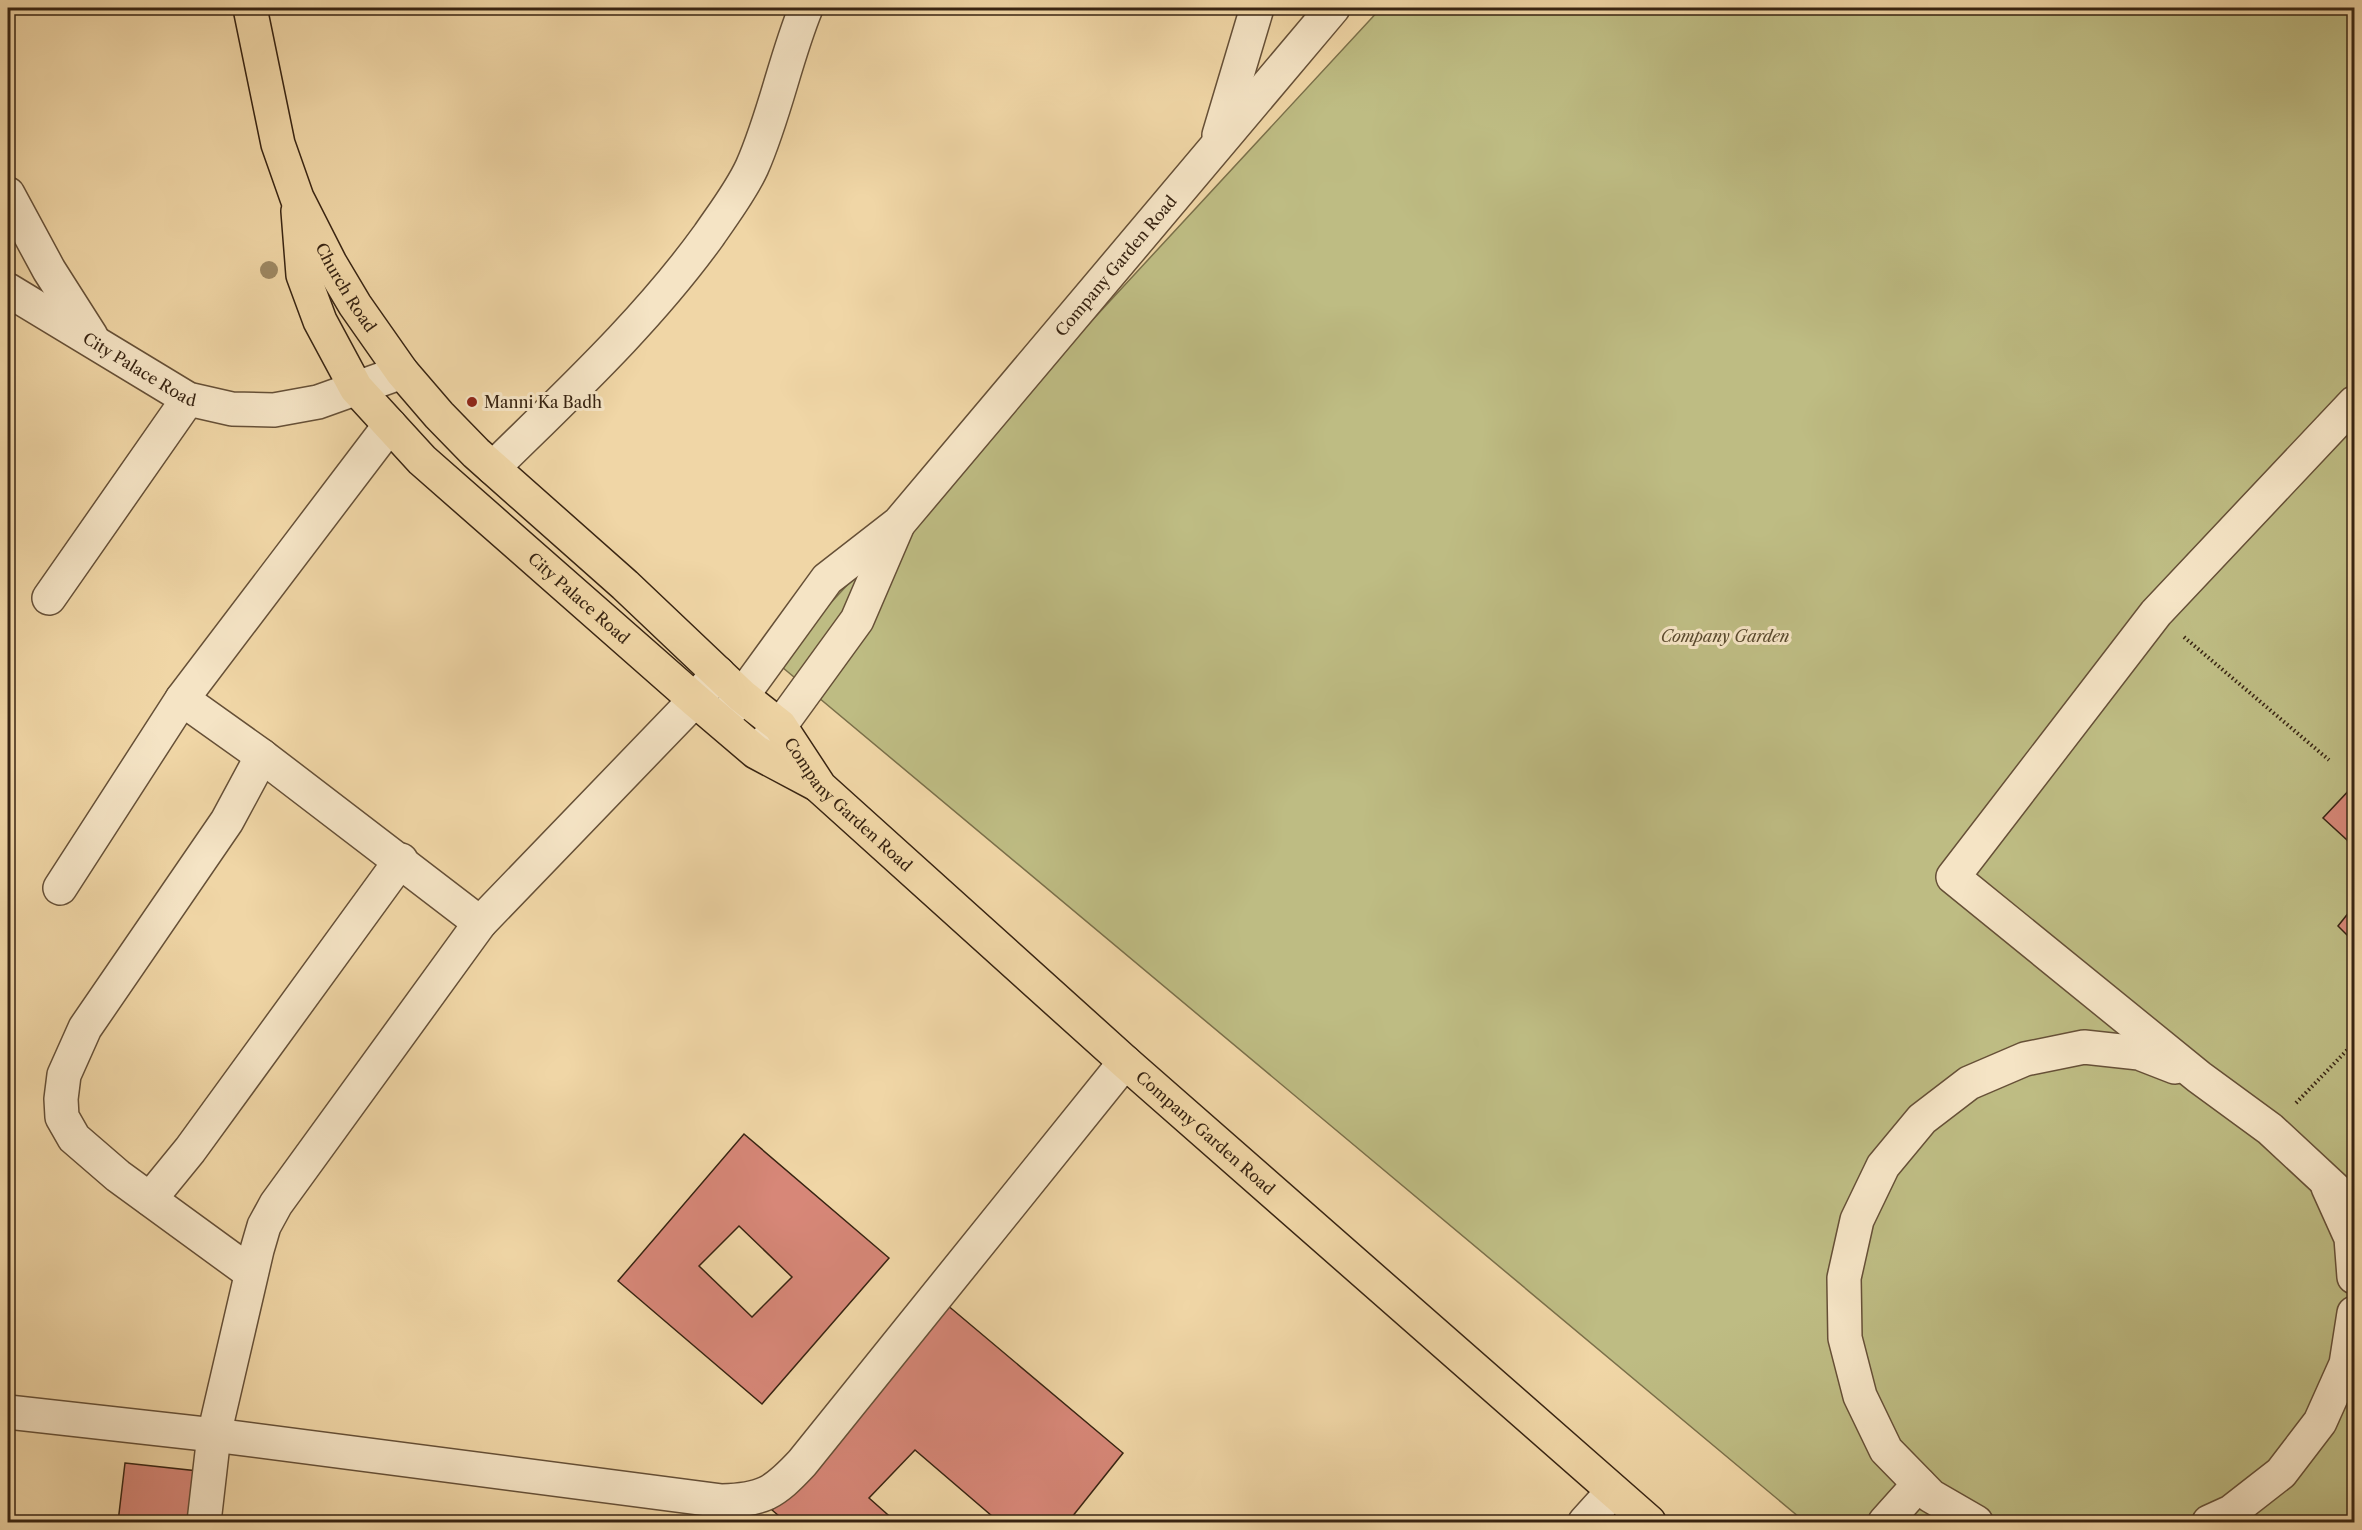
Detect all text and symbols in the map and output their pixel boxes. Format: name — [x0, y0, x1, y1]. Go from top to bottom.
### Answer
street label: Company Garden Road — [1051, 191, 1181, 340]
street label: Church Road — [311, 239, 381, 336]
street label: City Palace Road — [79, 328, 198, 411]
place label: Manni Ka Badh — [484, 392, 602, 412]
marker: Manni Ka Badh — [465, 395, 479, 409]
street label: City Palace Road — [524, 548, 634, 648]
park label: Company Garden — [1661, 626, 1789, 646]
street label: Company Garden Road — [780, 734, 917, 876]
street label: Company Garden Road — [1132, 1066, 1279, 1199]

